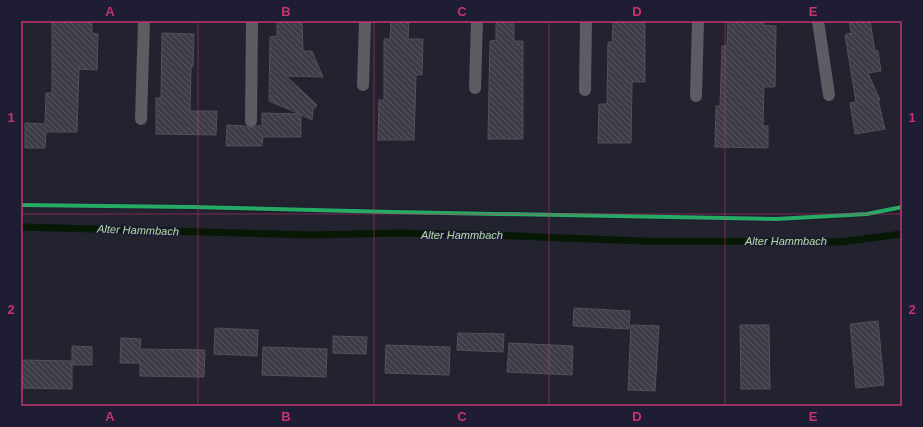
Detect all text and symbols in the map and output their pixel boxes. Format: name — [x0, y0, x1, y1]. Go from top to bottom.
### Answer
text: A — [105, 4, 115, 19]
text: B — [281, 4, 291, 19]
text: C — [457, 4, 467, 19]
text: D — [632, 4, 642, 19]
text: E — [809, 4, 818, 19]
text: 1 — [7, 110, 15, 125]
text: 1 — [908, 110, 916, 125]
water label: Alter Hammbach — [96, 223, 179, 237]
water label: Alter Hammbach — [420, 229, 503, 241]
water label: Alter Hammbach — [744, 235, 827, 247]
text: 2 — [7, 302, 15, 317]
text: 2 — [908, 302, 916, 317]
text: A — [105, 409, 115, 424]
text: B — [281, 409, 291, 424]
text: C — [457, 409, 467, 424]
text: D — [632, 409, 642, 424]
text: E — [809, 409, 818, 424]

